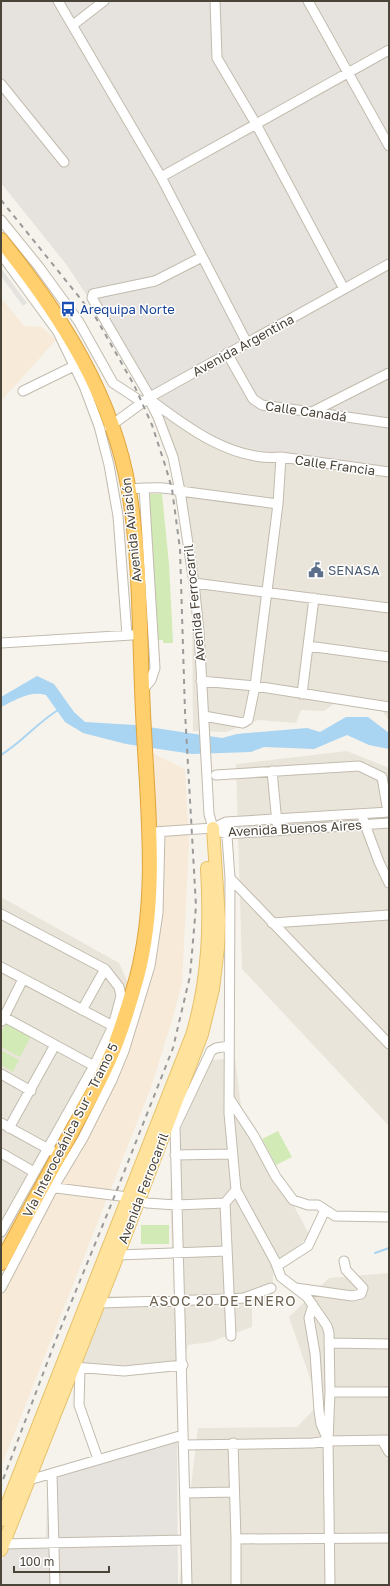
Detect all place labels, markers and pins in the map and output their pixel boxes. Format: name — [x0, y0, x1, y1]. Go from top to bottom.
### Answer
bus stop icon: Arequipa Norte — [59, 300, 77, 318]
place label: Arequipa Norte — [80, 301, 175, 317]
public building icon: SENASA — [307, 561, 325, 579]
place label: SENASA — [328, 562, 380, 578]

